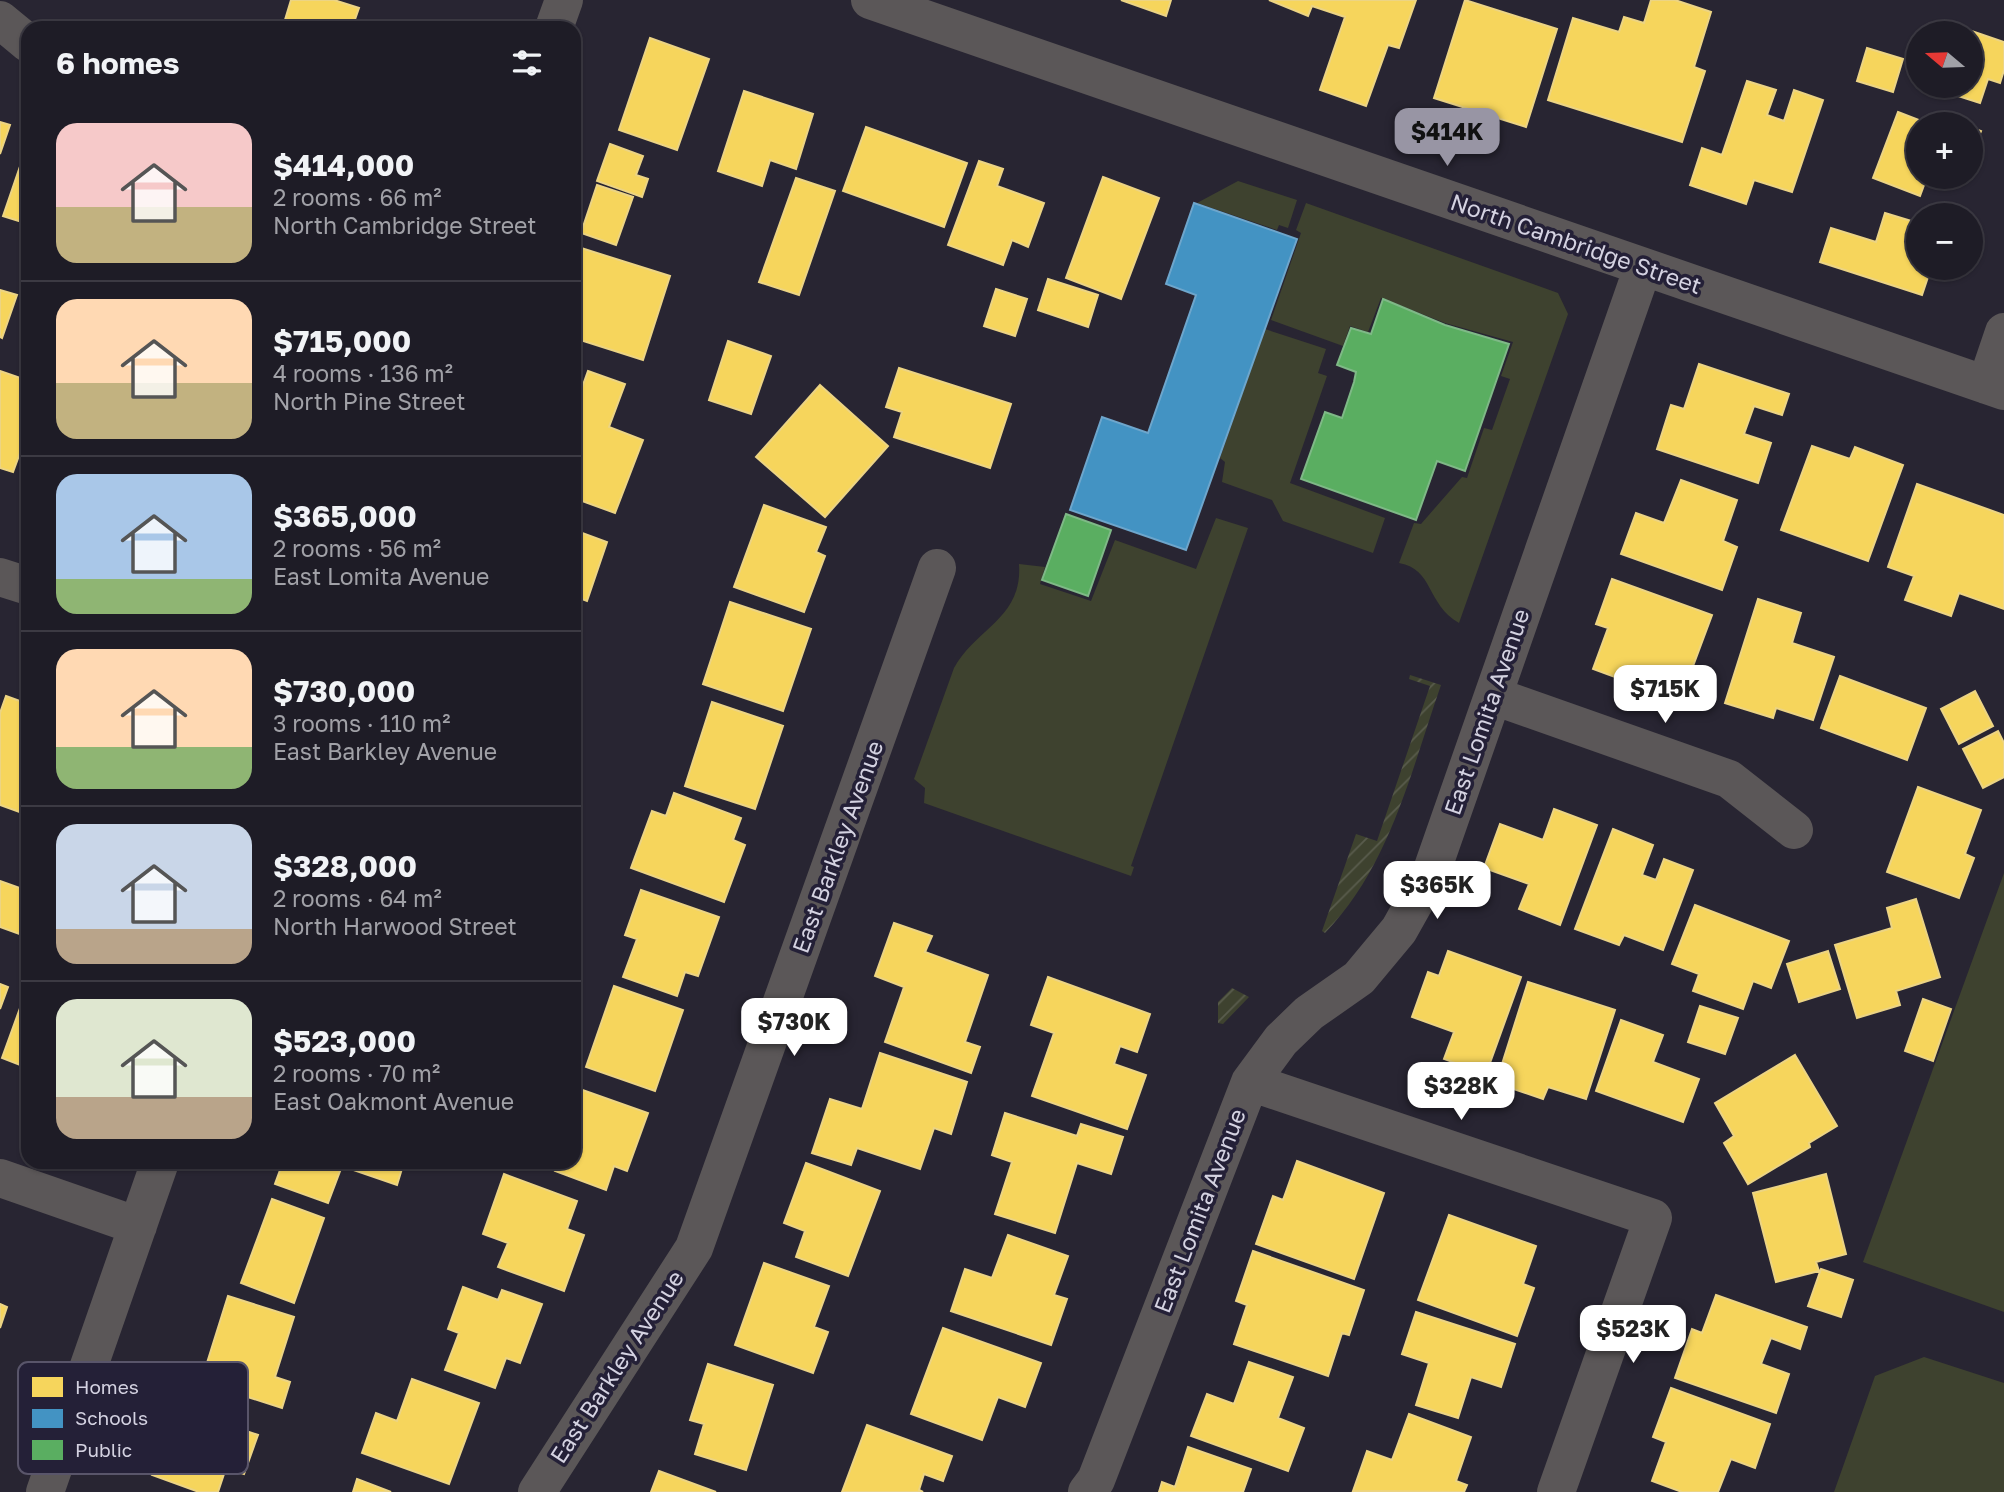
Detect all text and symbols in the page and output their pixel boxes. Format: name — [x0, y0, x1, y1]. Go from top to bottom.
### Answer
north arrow — [1906, 21, 1983, 98]
map controls — [1906, 21, 1983, 280]
icon: filters — [508, 44, 546, 82]
text: 6 homes — [56, 45, 179, 81]
pin: $414K — [1398, 108, 1496, 168]
button: + — [1906, 112, 1983, 189]
text: $414K — [1411, 117, 1483, 145]
text: $414,000 — [273, 147, 414, 183]
icon: home — [112, 151, 196, 235]
text: 2 rooms · 66 m² — [273, 183, 442, 211]
street label: North Cambridge Street — [1447, 187, 1705, 299]
button: − — [1906, 203, 1983, 280]
text: North Cambridge Street — [273, 211, 537, 239]
text: $715,000 — [273, 323, 411, 359]
icon: home — [112, 327, 196, 411]
text: 4 rooms · 136 m² — [273, 359, 453, 387]
text: North Pine Street — [273, 387, 465, 415]
text: $365,000 — [273, 498, 417, 534]
icon: home — [112, 502, 196, 586]
text: 2 rooms · 56 m² — [273, 534, 441, 562]
text: East Lomita Avenue — [273, 562, 489, 590]
street label: East Lomita Avenue — [1438, 605, 1534, 818]
pin: $715K — [1616, 666, 1714, 725]
text: $730,000 — [273, 673, 415, 709]
text: $715K — [1630, 674, 1700, 702]
icon: home — [112, 677, 196, 761]
text: 3 rooms · 110 m² — [273, 709, 450, 737]
text: East Barkley Avenue — [273, 737, 497, 765]
street label: East Barkley Avenue — [786, 737, 889, 957]
text: $328,000 — [273, 848, 417, 884]
icon: home — [112, 852, 196, 936]
pin: $365K — [1388, 862, 1486, 921]
text: $365K — [1400, 870, 1474, 898]
text: 2 rooms · 64 m² — [273, 884, 442, 912]
text: North Harwood Street — [273, 912, 517, 940]
pin: $730K — [745, 998, 843, 1058]
text: $730K — [757, 1007, 831, 1035]
text: $523,000 — [273, 1023, 416, 1059]
icon: home — [112, 1027, 196, 1111]
text: 2 rooms · 70 m² — [273, 1059, 440, 1087]
pin: $328K — [1412, 1062, 1510, 1122]
text: $328K — [1424, 1071, 1498, 1099]
text: East Oakmont Avenue — [273, 1087, 514, 1115]
street label: East Lomita Avenue — [1147, 1105, 1251, 1317]
street label: East Barkley Avenue — [543, 1265, 689, 1468]
pin: $523K — [1584, 1306, 1682, 1365]
text: $523K — [1596, 1314, 1670, 1342]
legend — [18, 1362, 248, 1474]
text: Homes — [75, 1375, 139, 1398]
text: Schools — [75, 1406, 148, 1429]
text: Public — [75, 1438, 132, 1461]

